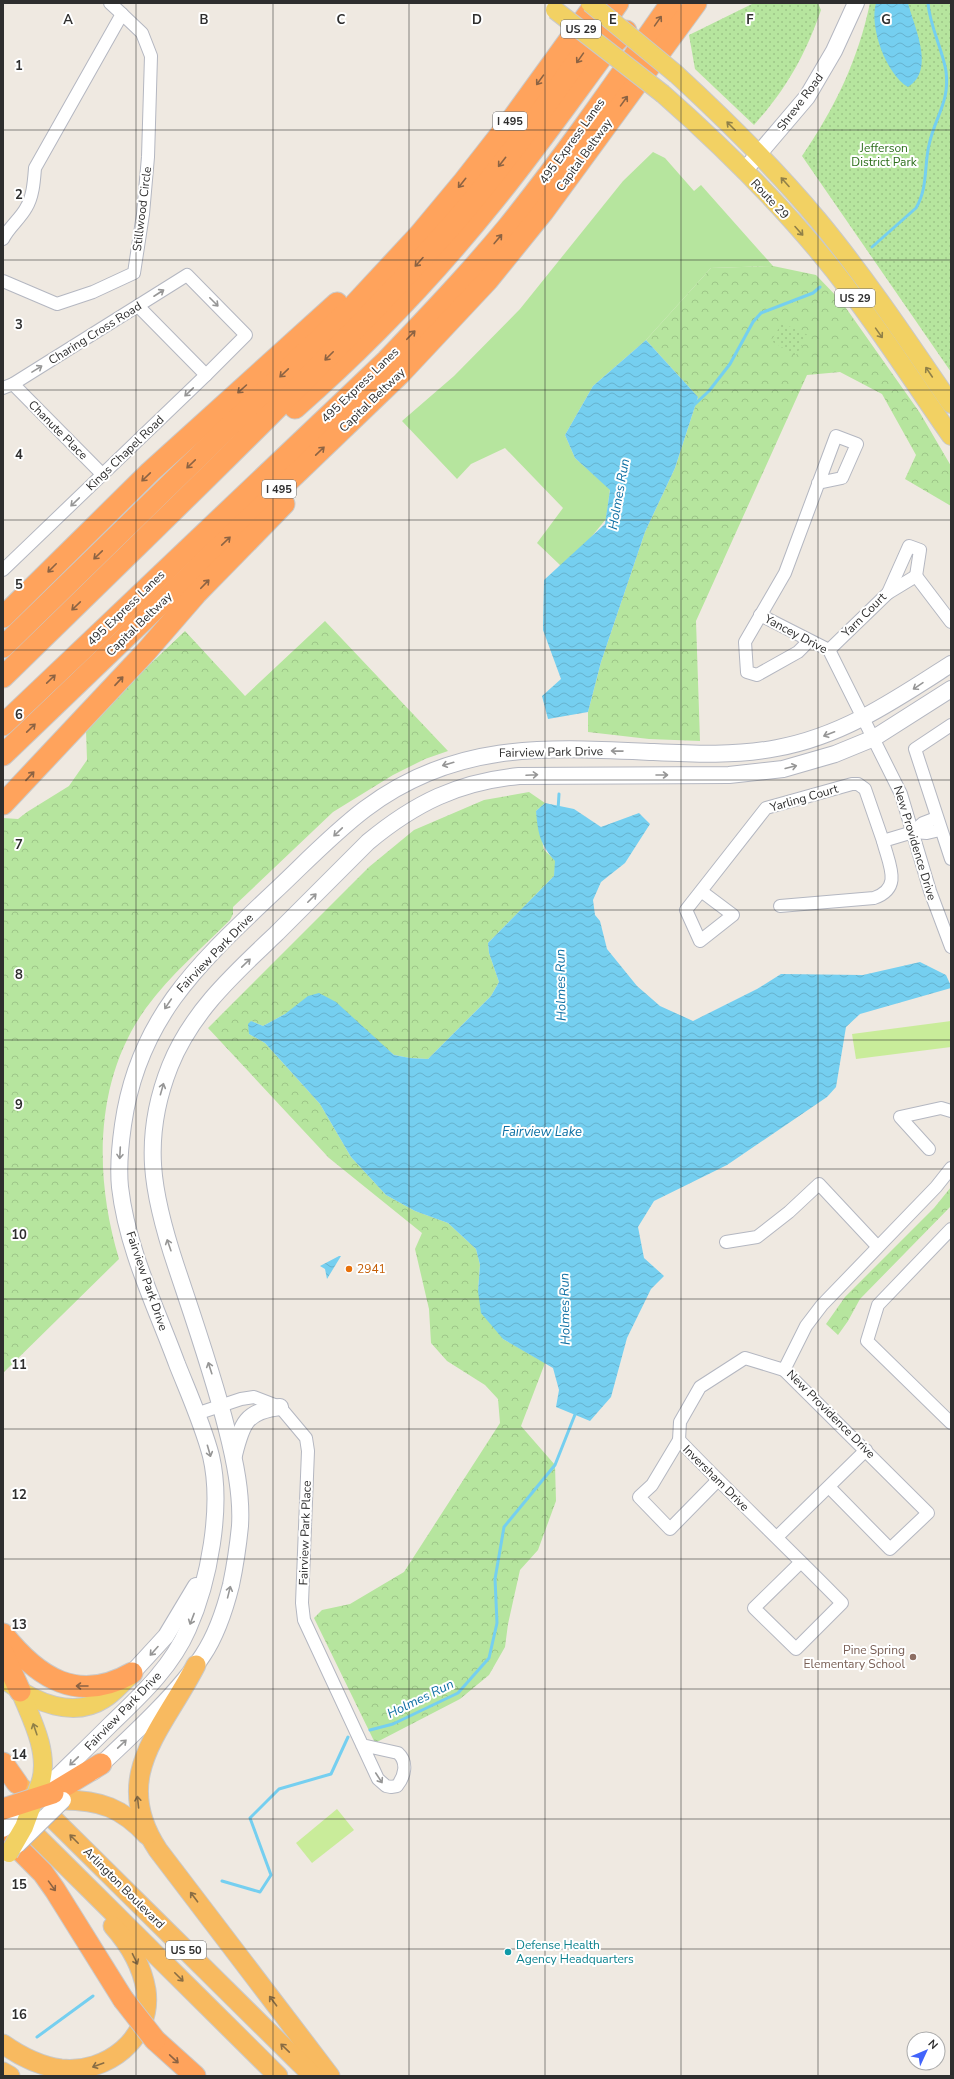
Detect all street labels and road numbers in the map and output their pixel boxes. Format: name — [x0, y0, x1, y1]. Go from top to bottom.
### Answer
road number: US 29 — [561, 20, 601, 38]
street label: Shreve Road — [773, 70, 827, 134]
street label: 495 Express Lanes — [536, 95, 609, 187]
road number: I 495 — [493, 112, 527, 130]
street label: Capital Beltway — [552, 115, 616, 194]
street label: Stillwood Circle — [129, 166, 155, 252]
street label: Route 29 — [747, 176, 793, 222]
road number: US 29 — [835, 289, 875, 307]
street label: Charing Cross Road — [45, 298, 145, 368]
street label: 495 Express Lanes — [318, 344, 402, 426]
street label: Capital Beltway — [336, 364, 409, 436]
street label: Chanute Place — [25, 397, 91, 463]
street label: Kings Chapel Road — [83, 412, 167, 494]
road number: I 495 — [262, 480, 296, 498]
street label: 495 Express Lanes — [84, 567, 168, 649]
street label: Capital Beltway — [103, 588, 176, 660]
street label: Yarn Court — [838, 589, 890, 641]
street label: Yancey Drive — [761, 610, 830, 657]
street label: Fairview Park Drive — [499, 743, 603, 761]
street label: Yarling Court — [767, 780, 841, 816]
street label: New Providence Drive — [890, 784, 940, 902]
street label: Fairview Park Drive — [173, 910, 257, 996]
street label: Fairview Park Drive — [122, 1229, 172, 1333]
street label: New Providence Drive — [783, 1366, 879, 1462]
street label: Inversham Drive — [679, 1441, 753, 1515]
street label: Fairview Park Place — [295, 1480, 315, 1586]
street label: Fairview Park Drive — [81, 1668, 165, 1754]
street label: Arlington Boulevard — [80, 1844, 168, 1932]
road number: US 50 — [166, 1941, 206, 1959]

